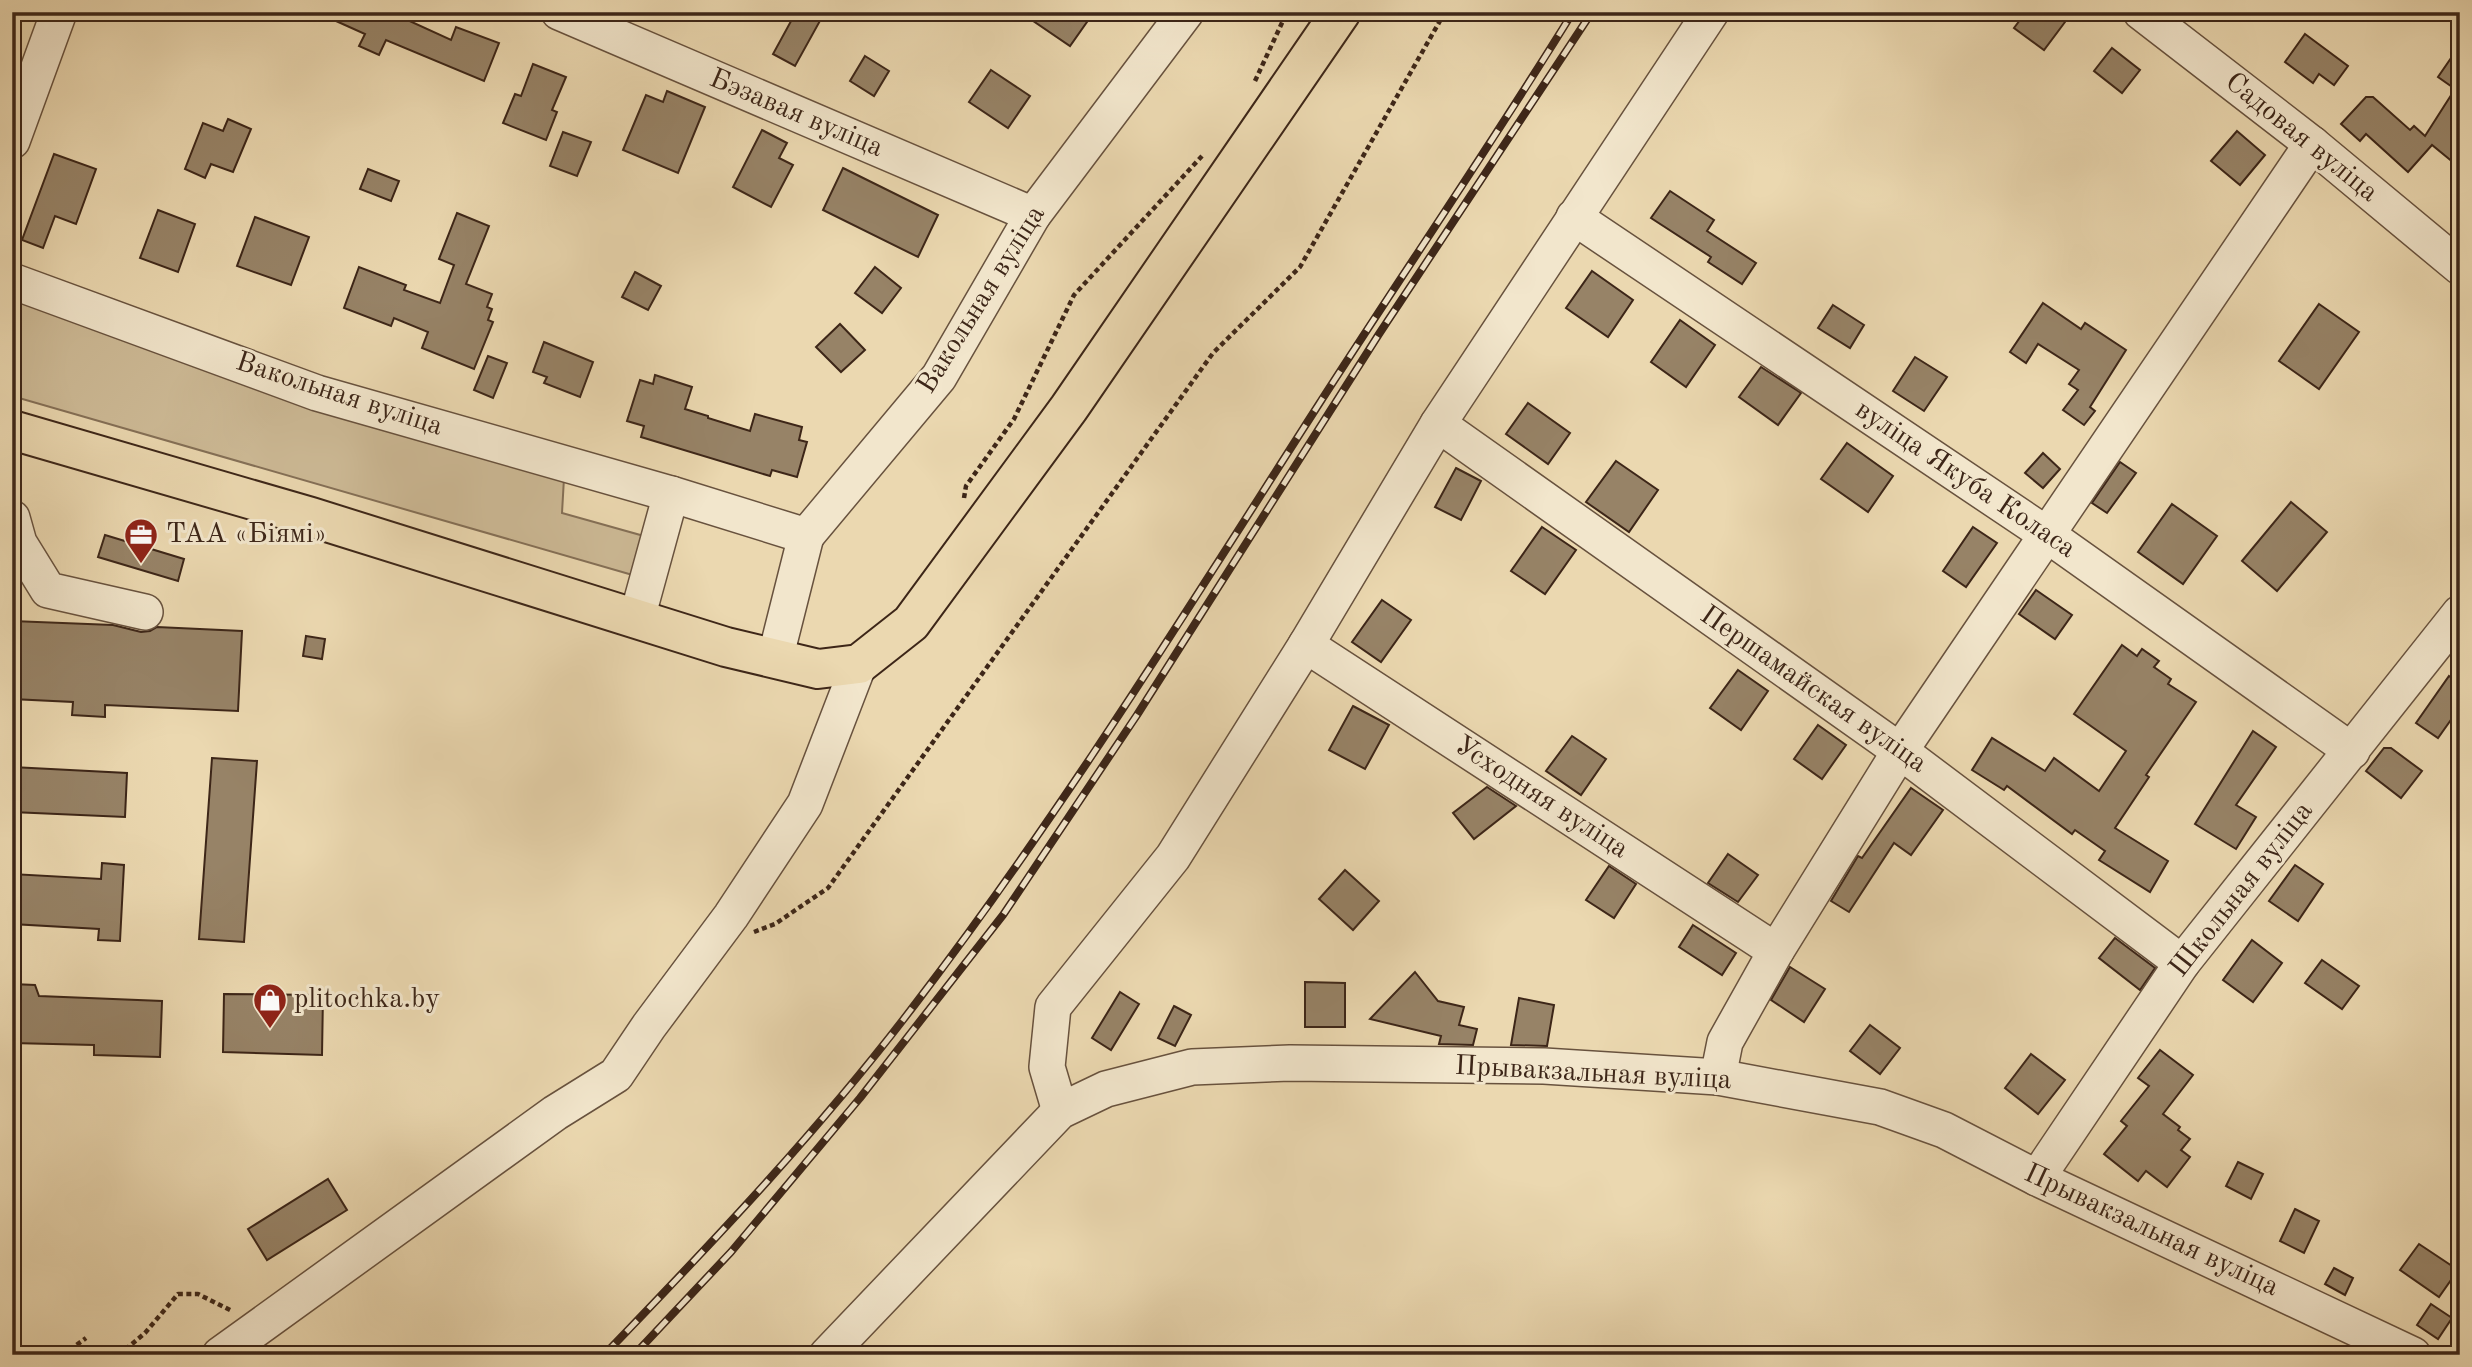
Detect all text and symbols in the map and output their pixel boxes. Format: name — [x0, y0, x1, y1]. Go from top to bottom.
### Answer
street label: Бэзавая вуліца — [705, 65, 887, 163]
street label: Садовая вуліца — [2219, 68, 2383, 208]
street label: Вакольная вуліца — [913, 201, 1051, 399]
street label: Вакольная вуліца — [232, 348, 446, 442]
street label: вуліца Якуба Коласа — [1850, 396, 2080, 564]
office icon: ТАА «Біямі» — [122, 516, 160, 565]
place label: ТАА «Біямі» — [166, 521, 327, 549]
street label: Першамайская вуліца — [1695, 601, 1932, 779]
street label: Усходняя вуліца — [1449, 732, 1633, 865]
street label: Школьная вуліца — [2165, 797, 2319, 983]
shop icon: plitochka.by — [251, 981, 289, 1030]
place label: plitochka.by — [294, 986, 440, 1014]
street label: Прывакзальная вуліца — [1454, 1053, 1732, 1095]
street label: Прывакзальная вуліца — [2019, 1160, 2283, 1302]

